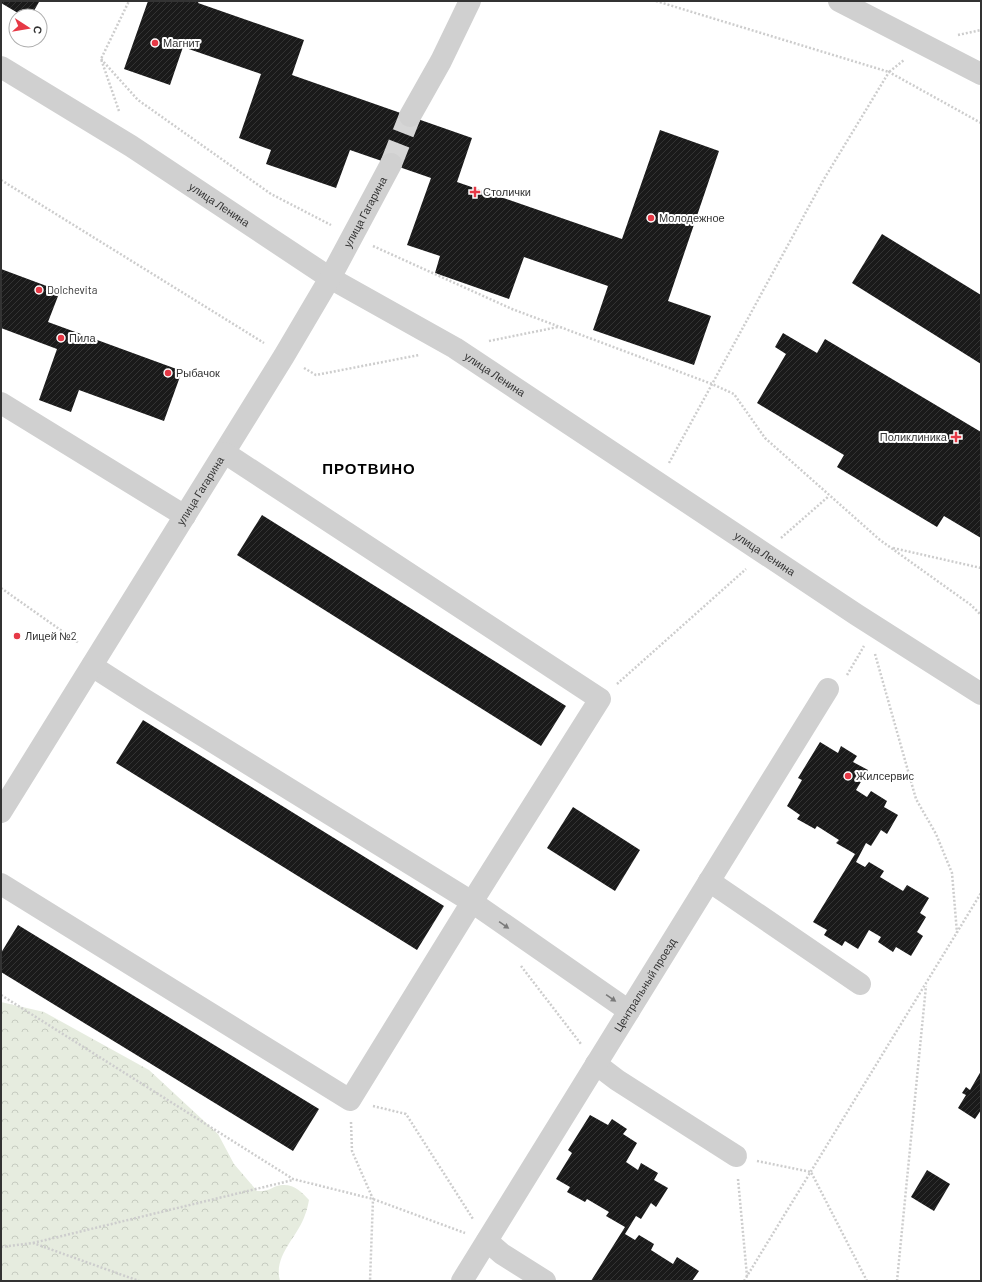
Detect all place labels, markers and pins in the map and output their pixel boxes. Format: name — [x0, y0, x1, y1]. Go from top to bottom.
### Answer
place label: Магнит — [163, 36, 200, 49]
marker: Магнит — [150, 38, 160, 48]
place label: Столички — [483, 185, 531, 198]
marker: Столички — [470, 187, 480, 197]
place label: Молодежное — [659, 211, 725, 224]
marker: Молодежное — [646, 213, 656, 223]
place label: Dolchevita — [47, 283, 97, 296]
marker: Dolchevita — [34, 285, 44, 295]
place label: Пила — [69, 331, 96, 344]
marker: Пила — [56, 333, 66, 343]
place label: Рыбачок — [176, 366, 220, 379]
marker: Рыбачок — [163, 368, 173, 378]
place label: Поликлиника — [880, 430, 948, 443]
marker: Поликлиника — [950, 431, 962, 443]
place label: Лицей №2 — [25, 629, 77, 642]
marker: Лицей №2 — [12, 631, 22, 641]
place label: Жилсервис — [856, 769, 914, 782]
marker: Жилсервис — [843, 771, 853, 781]

